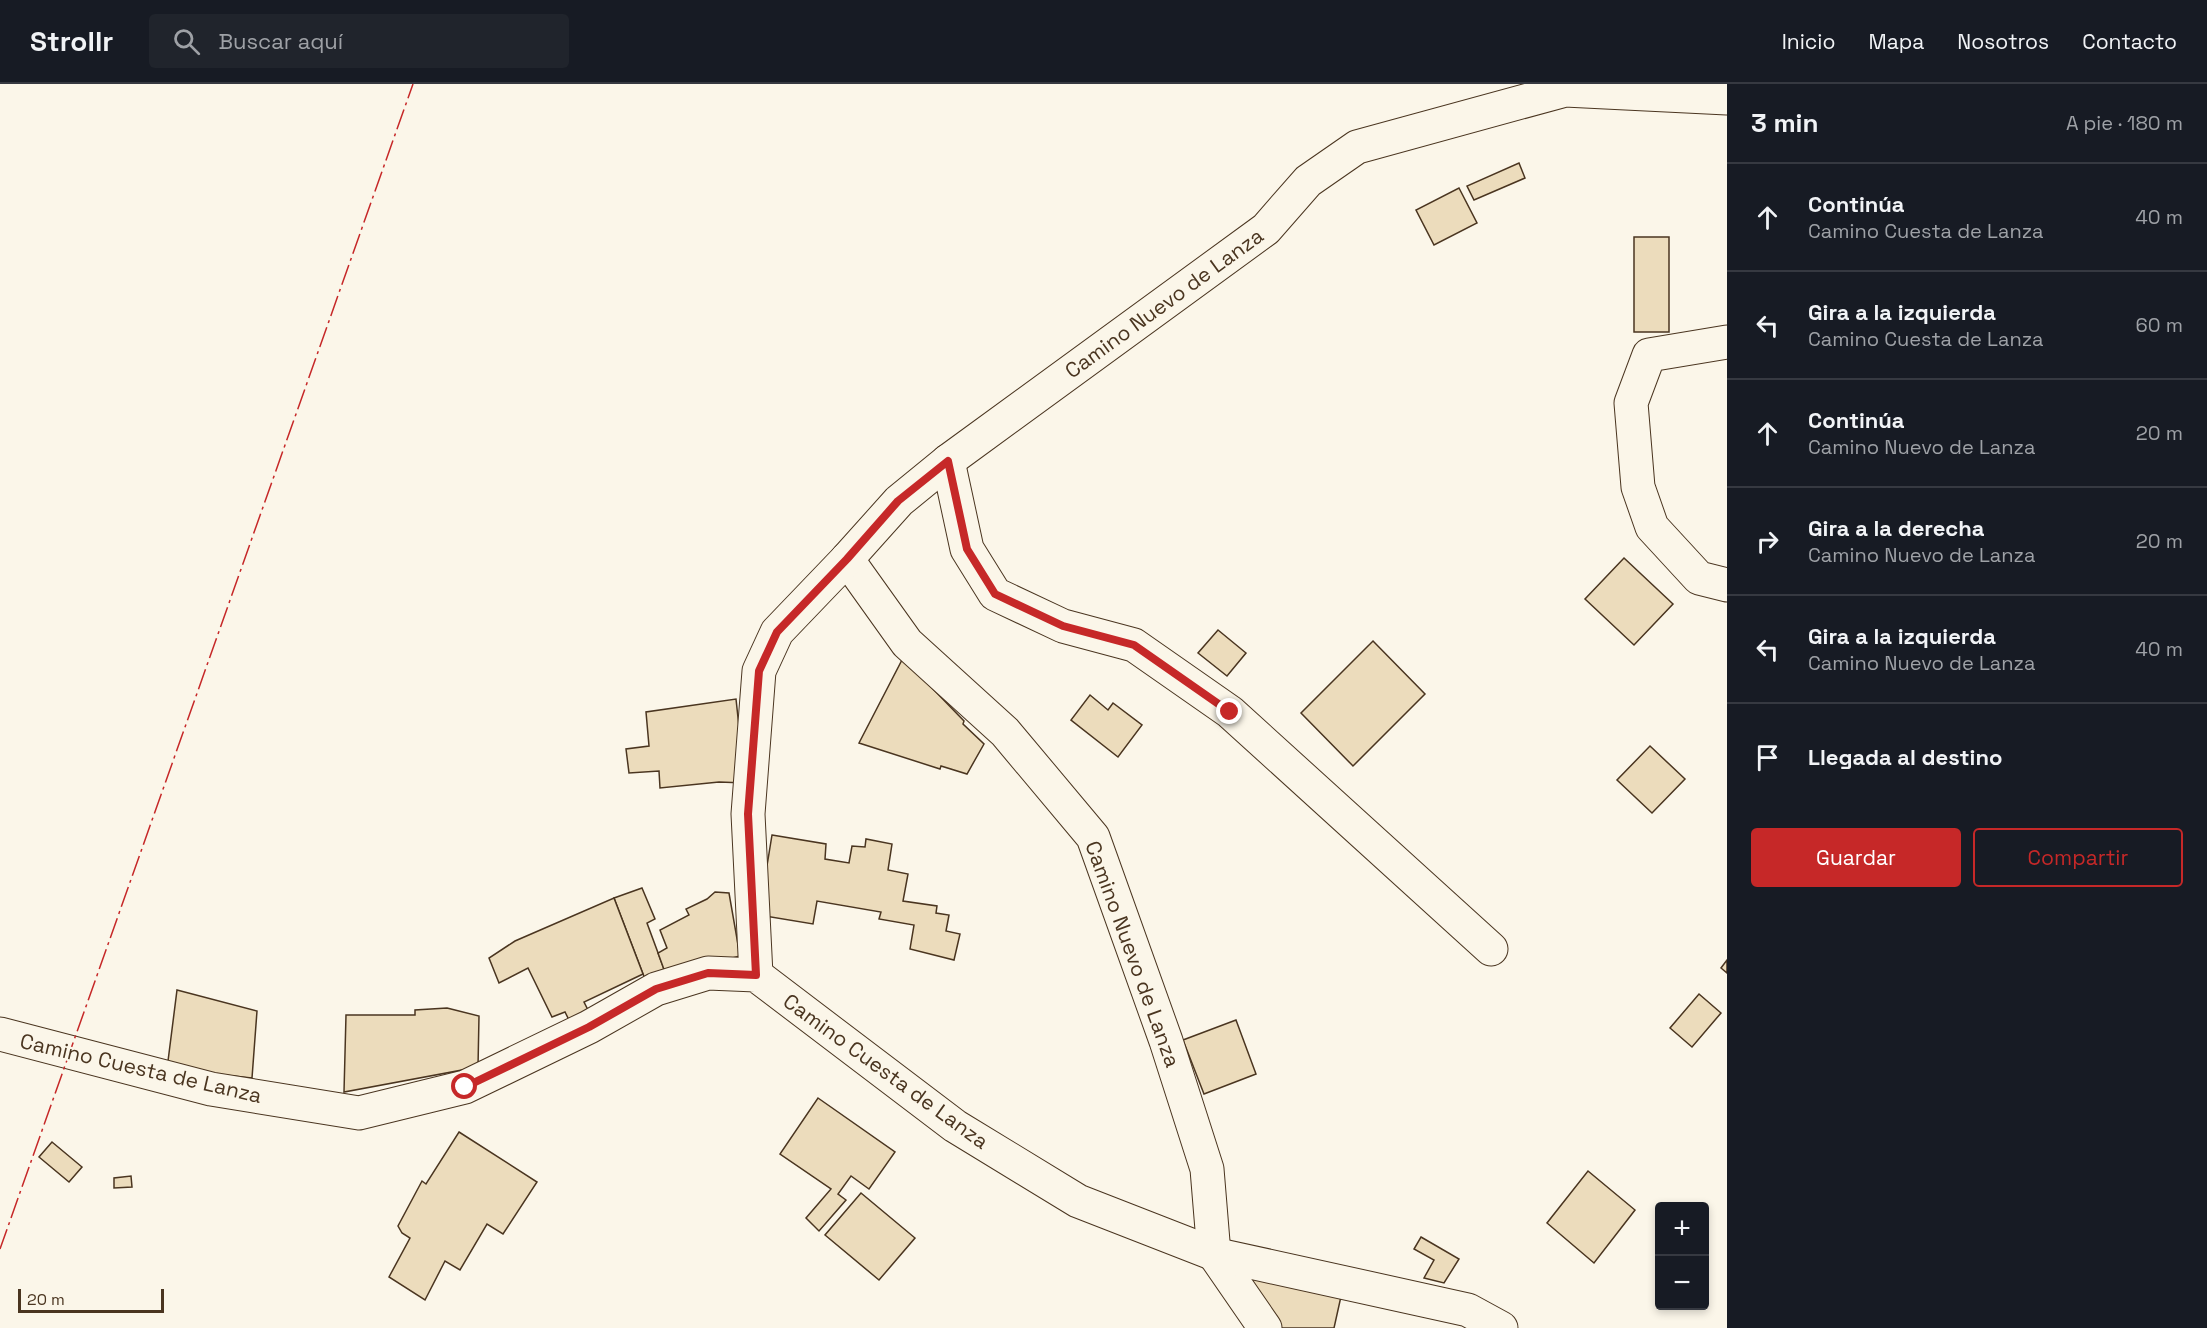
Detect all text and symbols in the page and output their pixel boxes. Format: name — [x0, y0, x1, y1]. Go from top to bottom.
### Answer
search box — [149, 14, 569, 68]
text: Strollr — [30, 23, 113, 59]
icon: search — [170, 25, 203, 58]
text: Buscar aquí — [218, 27, 343, 55]
text: Inicio — [1782, 28, 1836, 55]
text: Mapa — [1869, 28, 1924, 55]
text: Nosotros — [1957, 28, 2049, 55]
text: Contacto — [2082, 28, 2177, 55]
text: 3 min — [1751, 106, 1819, 140]
text: A pie · 180 m — [2066, 110, 2183, 136]
text: Continúa — [1808, 190, 1904, 218]
icon: ahead — [1751, 201, 1784, 234]
text: 40 m — [2135, 204, 2183, 230]
text: Camino Cuesta de Lanza — [1808, 218, 2044, 244]
street label: Camino Nuevo de Lanza — [1059, 222, 1269, 384]
text: Gira a la izquierda — [1808, 298, 1996, 326]
icon: left — [1751, 309, 1784, 342]
text: 60 m — [2136, 312, 2183, 338]
text: Camino Cuesta de Lanza — [1808, 326, 2044, 352]
text: Continúa — [1808, 406, 1904, 434]
icon: ahead — [1751, 417, 1784, 450]
text: 20 m — [2136, 420, 2183, 446]
text: Camino Nuevo de Lanza — [1808, 434, 2035, 460]
text: Gira a la derecha — [1808, 514, 1985, 542]
icon: right — [1751, 525, 1784, 558]
text: 20 m — [2136, 528, 2183, 554]
text: Camino Nuevo de Lanza — [1808, 542, 2035, 568]
text: Gira a la izquierda — [1808, 622, 1996, 650]
icon: left — [1751, 633, 1784, 666]
text: 40 m — [2135, 636, 2183, 662]
text: Camino Nuevo de Lanza — [1808, 650, 2035, 676]
route end — [1216, 698, 1242, 724]
icon: arrive — [1751, 741, 1784, 774]
text: Llegada al destino — [1808, 743, 2002, 771]
button: Guardar — [1751, 828, 1961, 887]
button: Compartir — [1973, 828, 2183, 887]
street label: Camino Nuevo de Lanza — [1079, 837, 1187, 1071]
street label: Camino Cuesta de Lanza — [778, 987, 994, 1155]
street label: Camino Cuesta de Lanza — [17, 1027, 265, 1109]
route start — [451, 1073, 477, 1099]
map controls — [1655, 1202, 1709, 1310]
button: + — [1655, 1202, 1709, 1256]
button: − — [1655, 1256, 1709, 1310]
scale bar — [18, 1286, 164, 1314]
text: 20 m — [27, 1289, 65, 1310]

